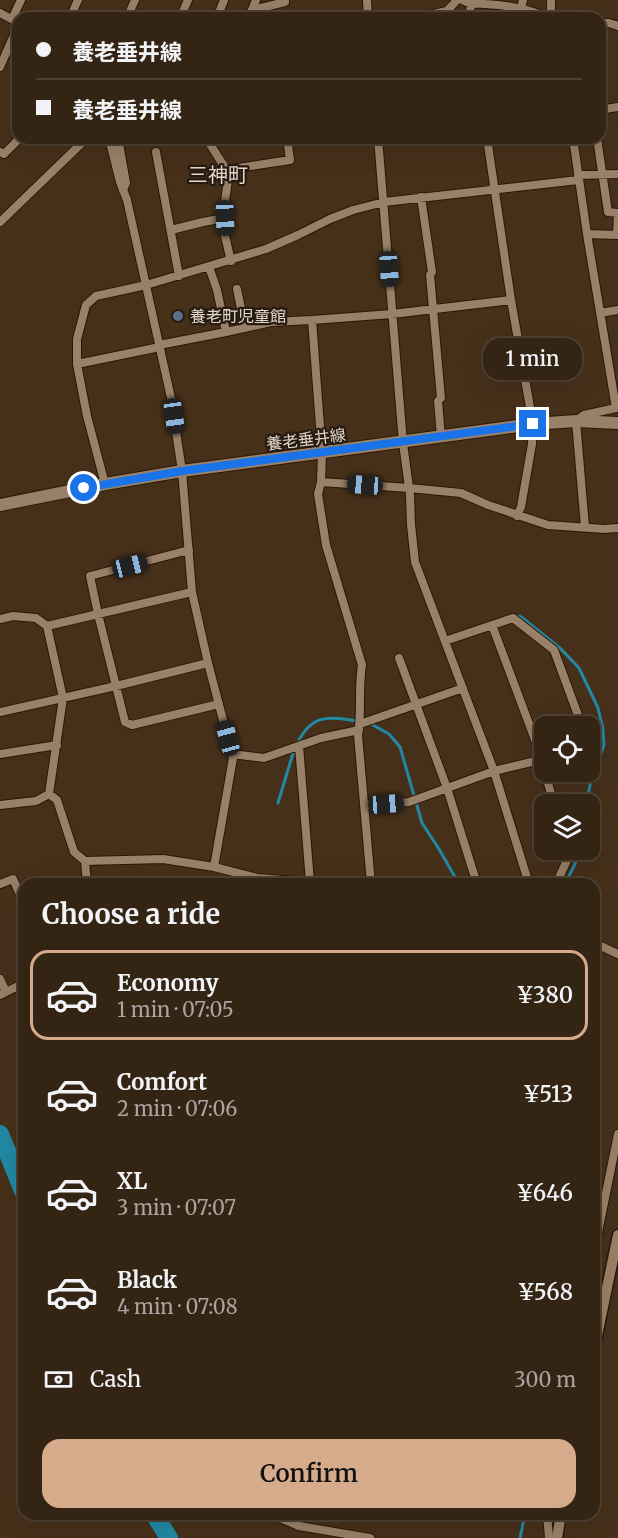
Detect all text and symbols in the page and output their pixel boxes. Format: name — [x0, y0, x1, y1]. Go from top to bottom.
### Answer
text: 養老垂井線 — [72, 38, 182, 66]
text: 養老垂井線 — [72, 96, 182, 124]
district label: 三神町 — [188, 162, 248, 187]
car — [215, 200, 235, 236]
car — [379, 250, 399, 288]
place label: 養老町児童館 — [190, 306, 286, 326]
marker: 養老町児童館 — [171, 309, 185, 323]
callout: 1 min — [484, 337, 582, 379]
text: 1 min — [506, 346, 559, 371]
car — [163, 397, 185, 435]
route end — [519, 410, 546, 437]
street label: 養老垂井線 — [265, 424, 347, 454]
route start — [70, 474, 97, 501]
car — [346, 475, 384, 495]
car — [110, 553, 150, 579]
map controls — [534, 716, 600, 860]
button: locate — [534, 716, 600, 782]
car — [215, 718, 241, 758]
car — [367, 794, 405, 814]
button: layers — [534, 794, 600, 860]
text: Choose a ride — [42, 897, 220, 931]
icon: car — [45, 968, 99, 1022]
text: Economy — [117, 969, 218, 997]
text: ¥380 — [517, 981, 573, 1009]
text: 1 min · 07:05 — [117, 997, 234, 1022]
icon: car — [45, 1067, 99, 1121]
text: Comfort — [117, 1068, 207, 1096]
text: ¥513 — [523, 1080, 573, 1108]
text: 2 min · 07:06 — [117, 1096, 237, 1121]
icon: car — [45, 1166, 99, 1220]
text: XL — [117, 1167, 147, 1195]
text: ¥646 — [516, 1179, 573, 1207]
text: 3 min · 07:07 — [117, 1195, 236, 1220]
icon: car — [45, 1265, 99, 1319]
text: Black — [117, 1266, 177, 1294]
text: ¥568 — [518, 1278, 573, 1306]
text: 4 min · 07:08 — [117, 1294, 238, 1319]
icon: cash — [42, 1363, 75, 1396]
text: Cash — [90, 1365, 141, 1393]
text: 300 m — [514, 1367, 576, 1392]
button: Confirm — [42, 1439, 576, 1508]

